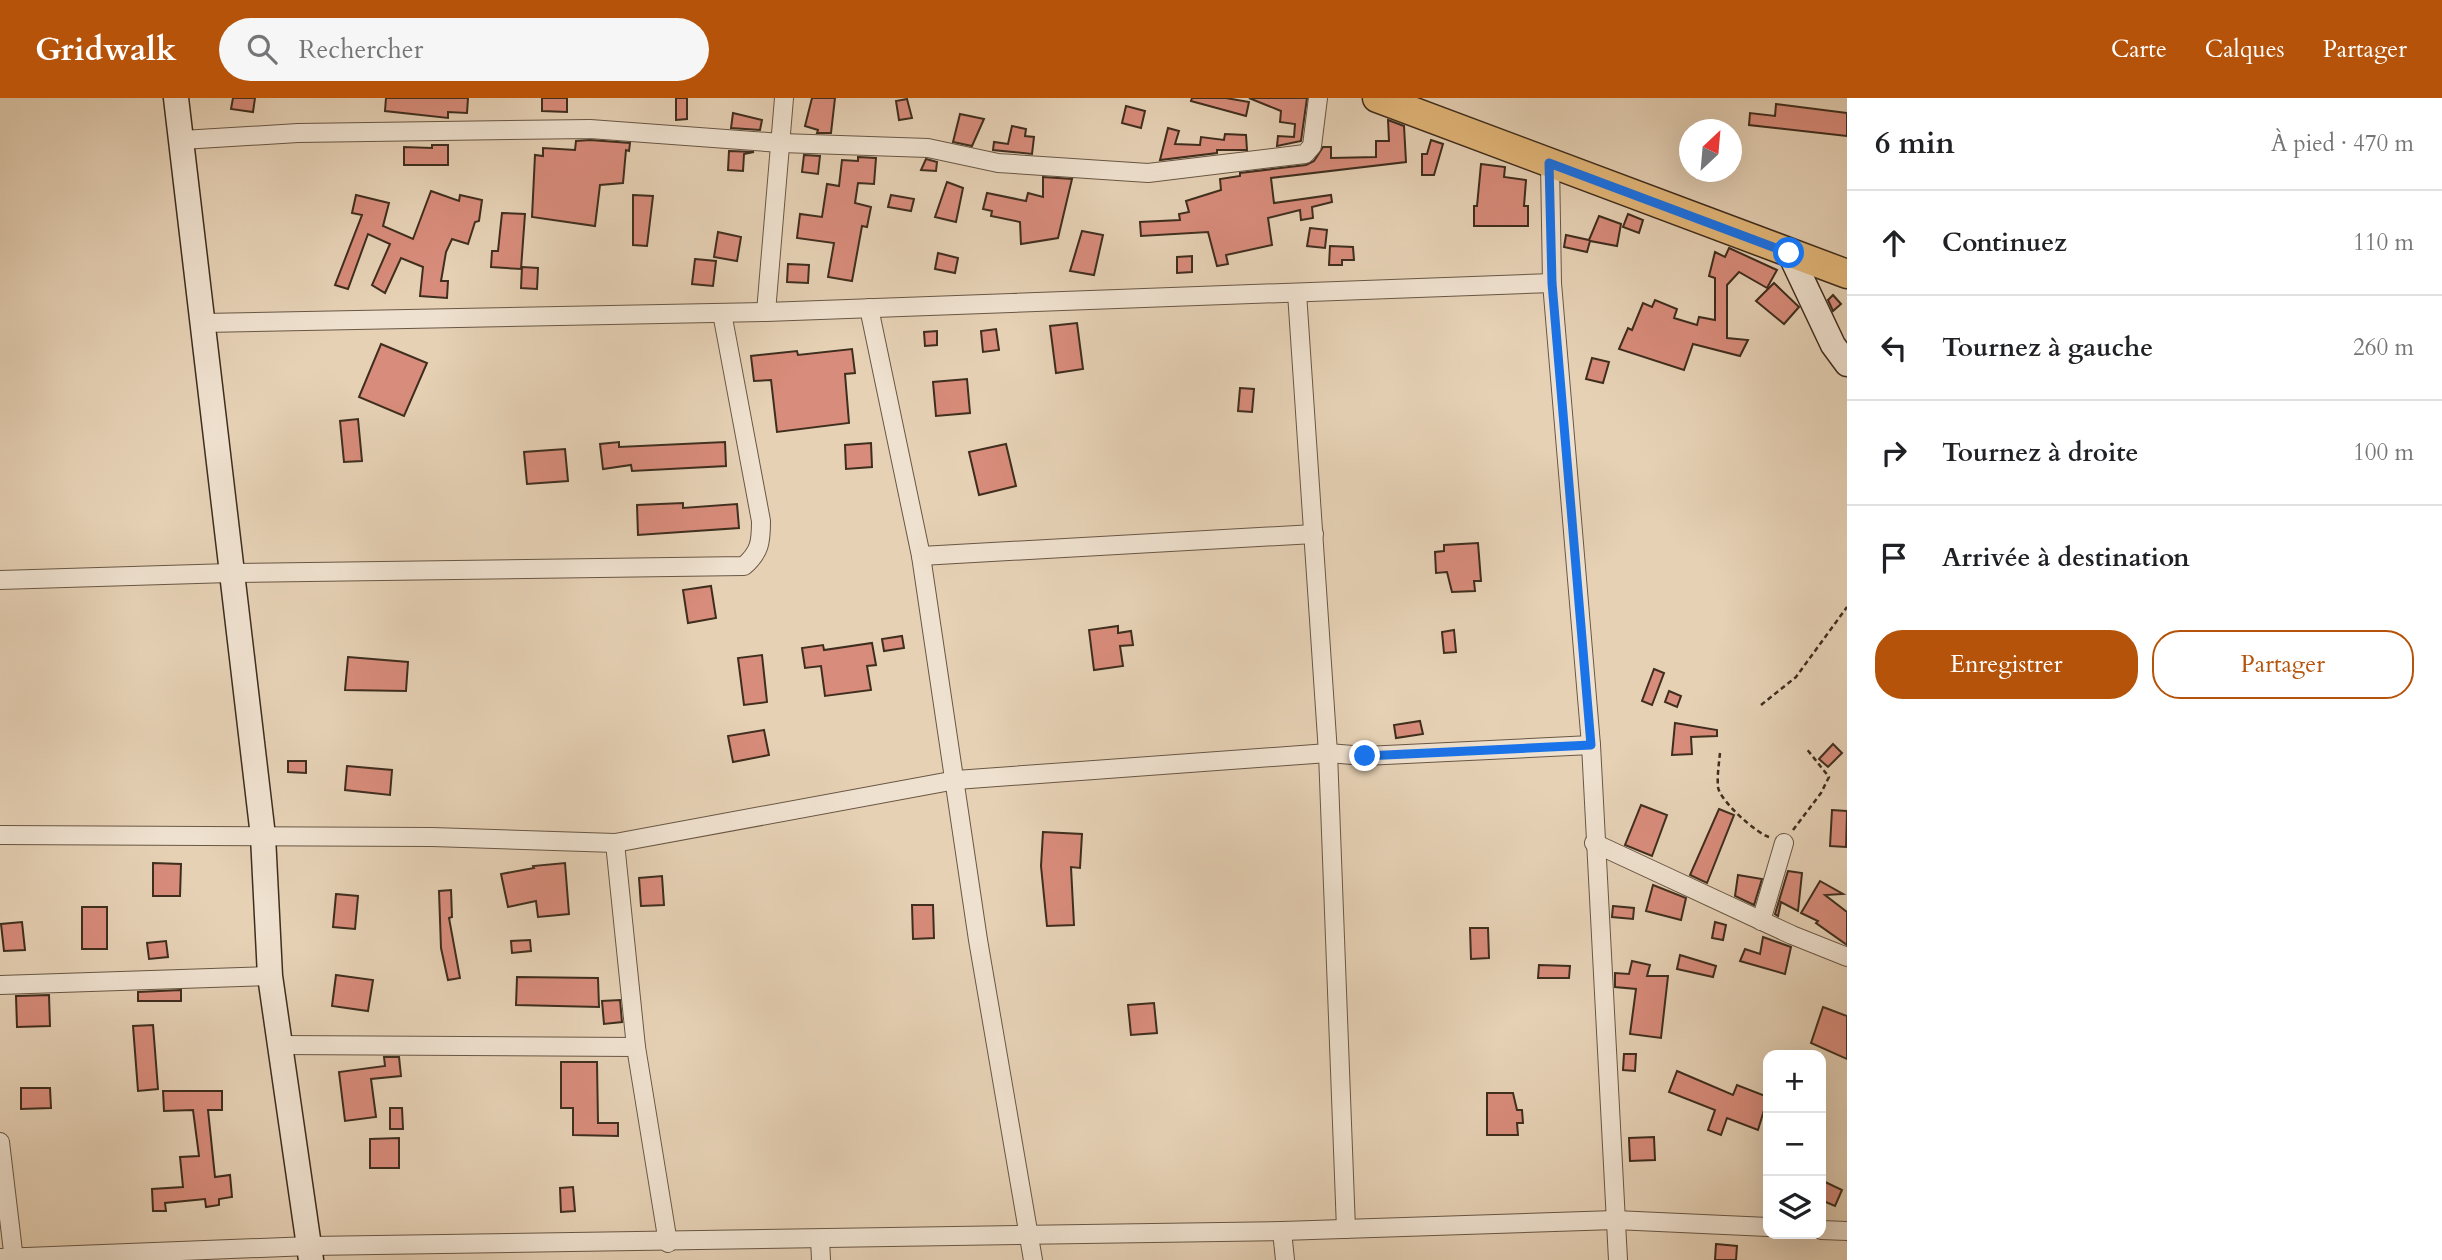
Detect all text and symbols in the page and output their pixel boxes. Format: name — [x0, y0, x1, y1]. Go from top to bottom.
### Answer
search box — [219, 18, 709, 81]
text: Gridwalk — [35, 27, 177, 72]
icon: search — [243, 30, 281, 68]
text: Rechercher — [299, 32, 423, 67]
text: Carte — [2111, 33, 2167, 66]
text: Calques — [2205, 33, 2285, 66]
text: Partager — [2323, 33, 2407, 66]
north arrow — [1679, 119, 1742, 182]
text: 6 min — [1875, 123, 1955, 164]
text: À pied · 470 m — [2271, 128, 2414, 159]
icon: ahead — [1875, 224, 1913, 262]
text: Continuez — [1942, 225, 2067, 260]
text: 110 m — [2353, 227, 2414, 258]
route start — [1773, 237, 1804, 268]
icon: left — [1875, 329, 1913, 367]
text: Tournez à gauche — [1942, 330, 2153, 365]
text: 260 m — [2353, 332, 2414, 363]
icon: right — [1875, 434, 1913, 472]
text: Tournez à droite — [1942, 435, 2138, 470]
text: 100 m — [2353, 437, 2414, 468]
icon: arrive — [1875, 539, 1913, 577]
text: Arrivée à destination — [1942, 540, 2190, 575]
button: Enregistrer — [1875, 630, 2138, 699]
button: Partager — [2152, 630, 2414, 699]
route end — [1349, 740, 1380, 771]
map controls — [1763, 1050, 1826, 1239]
button: + — [1763, 1050, 1826, 1113]
button: − — [1763, 1113, 1826, 1176]
button: layers — [1763, 1176, 1826, 1239]

